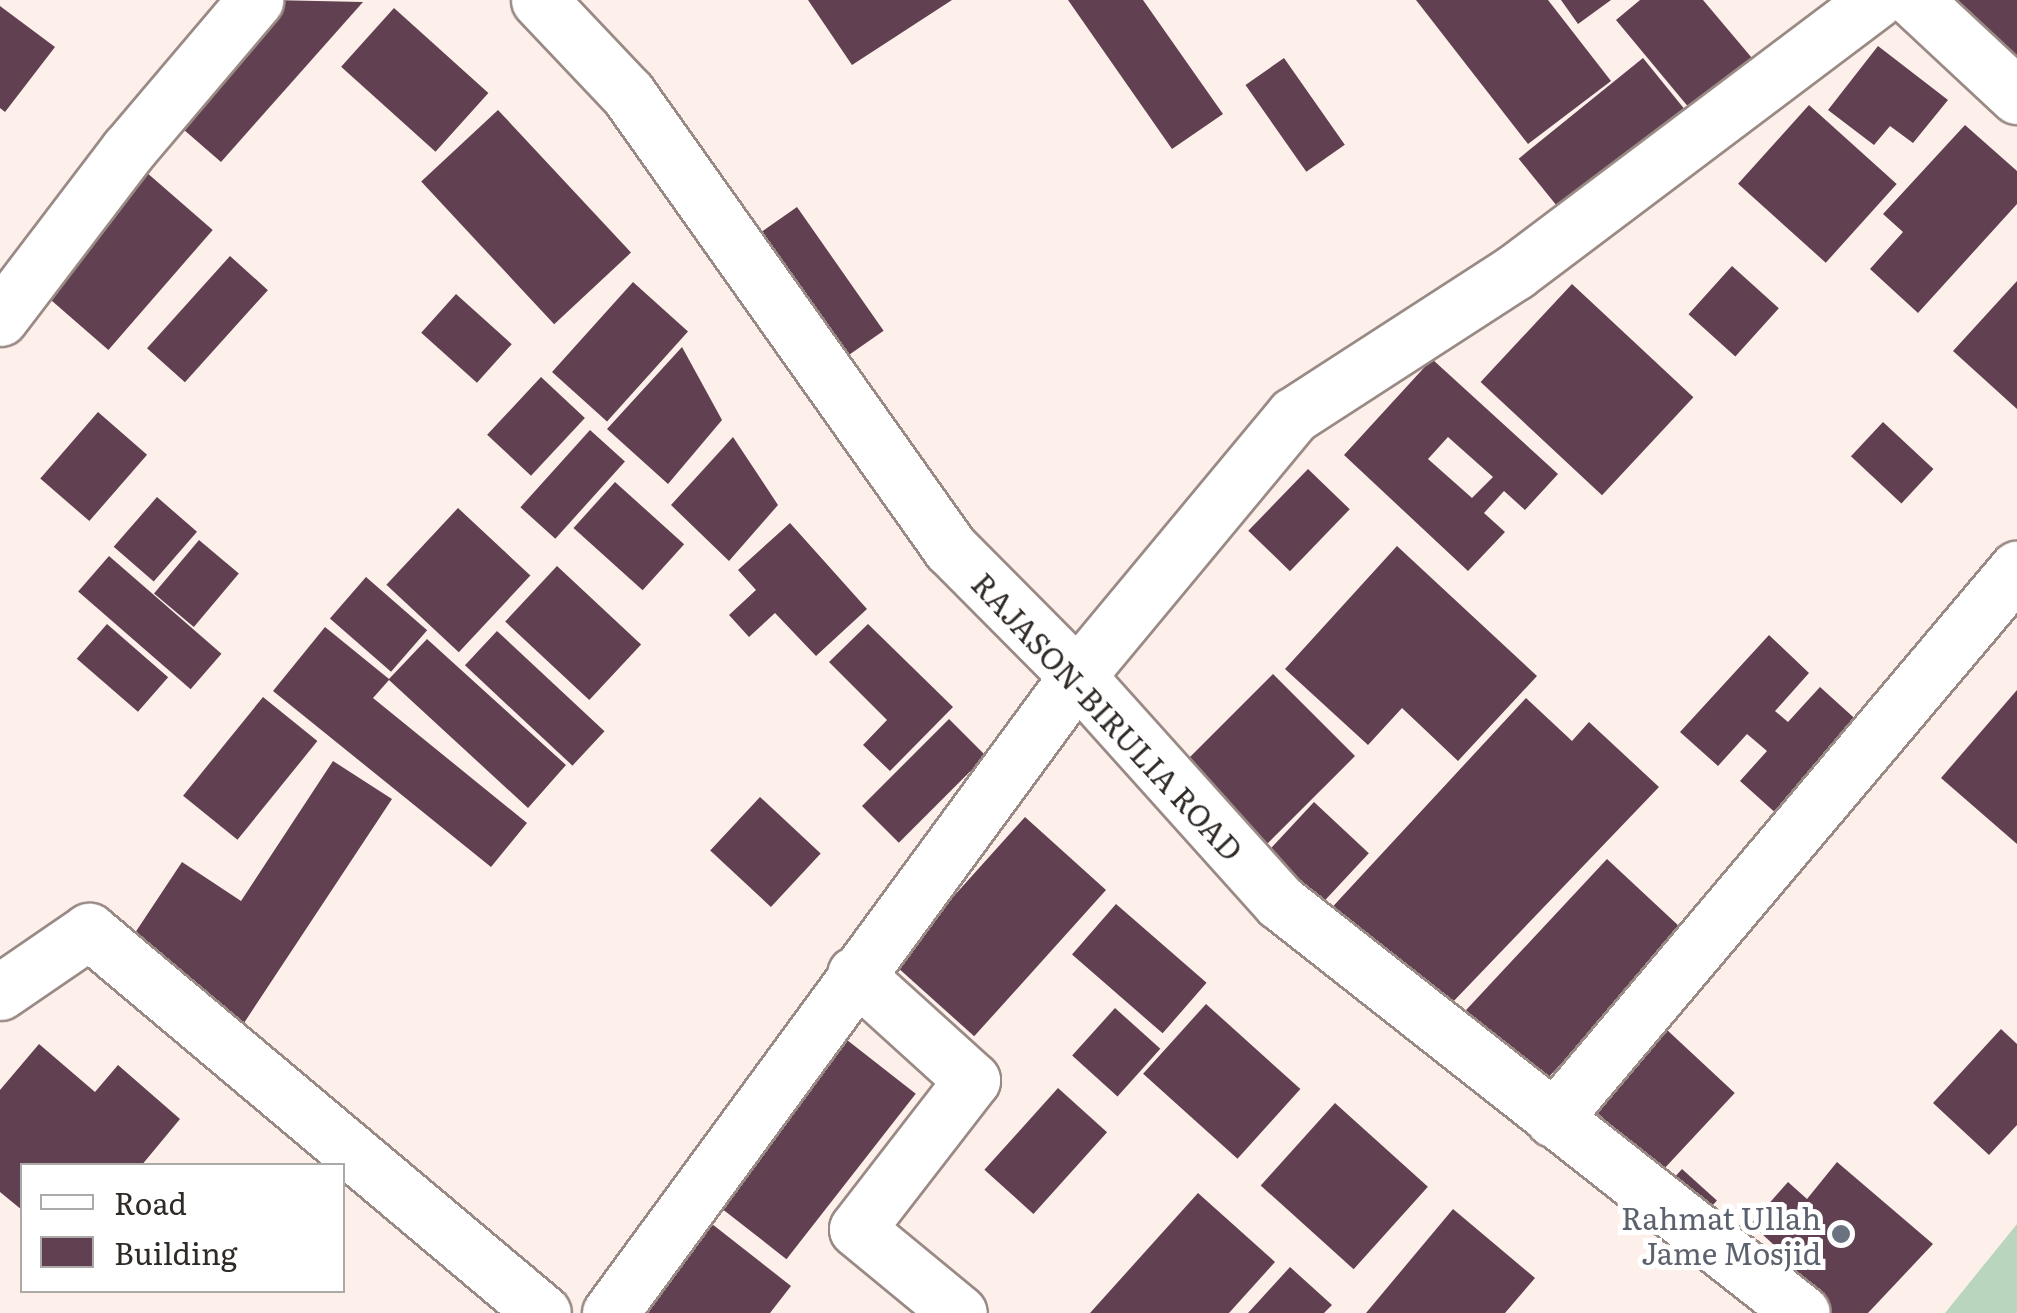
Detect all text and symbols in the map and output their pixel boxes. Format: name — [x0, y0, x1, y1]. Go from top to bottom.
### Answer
street label: RAJASON-BIRULIA ROAD — [965, 565, 1251, 867]
legend — [20, 1163, 345, 1293]
text: Road — [114, 1180, 187, 1224]
place label: Rahmat Ullah Jame Mosjid — [1621, 1199, 1821, 1270]
marker: Rahmat Ullah Jame Mosjid — [1830, 1223, 1852, 1245]
text: Building — [114, 1230, 238, 1274]

